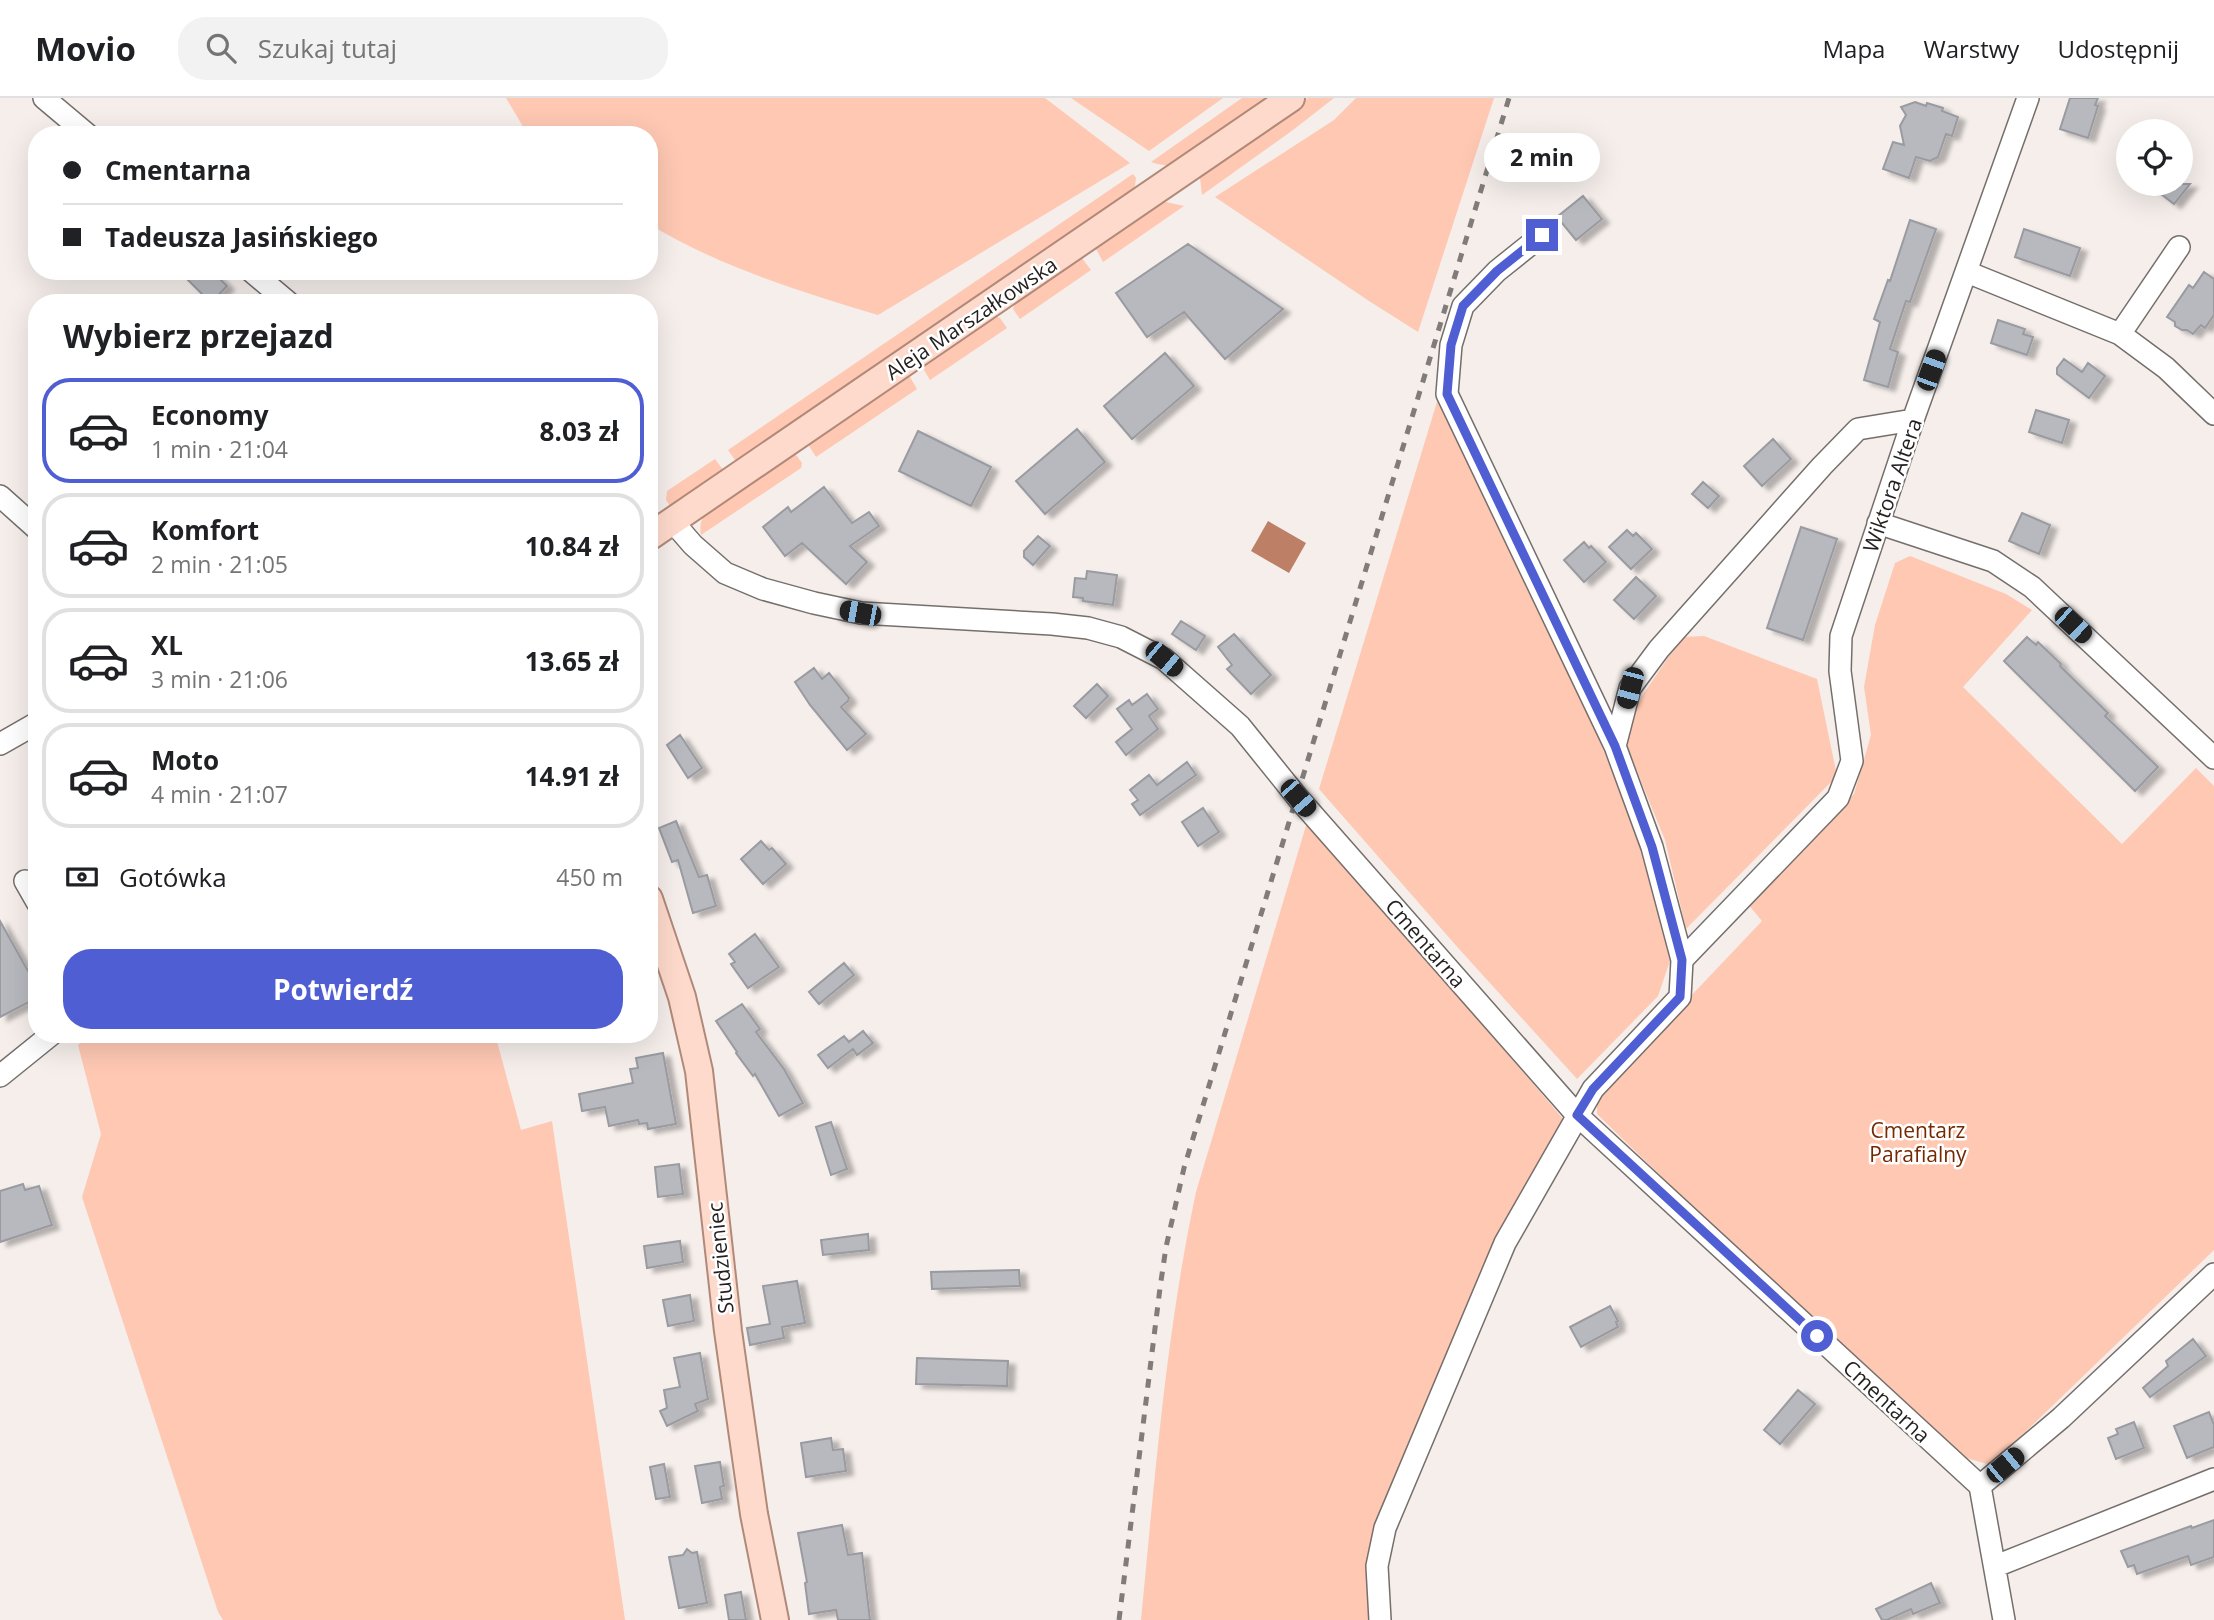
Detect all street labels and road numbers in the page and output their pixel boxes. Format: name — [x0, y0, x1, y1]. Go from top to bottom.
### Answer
street label: Aleja Marszałkowska — [880, 250, 1062, 386]
street label: Wiktora Altera — [1856, 414, 1928, 556]
street label: Cmentarna — [1379, 892, 1473, 994]
street label: Studzieniec — [700, 1201, 740, 1315]
street label: Cmentarna — [1837, 1353, 1937, 1449]

